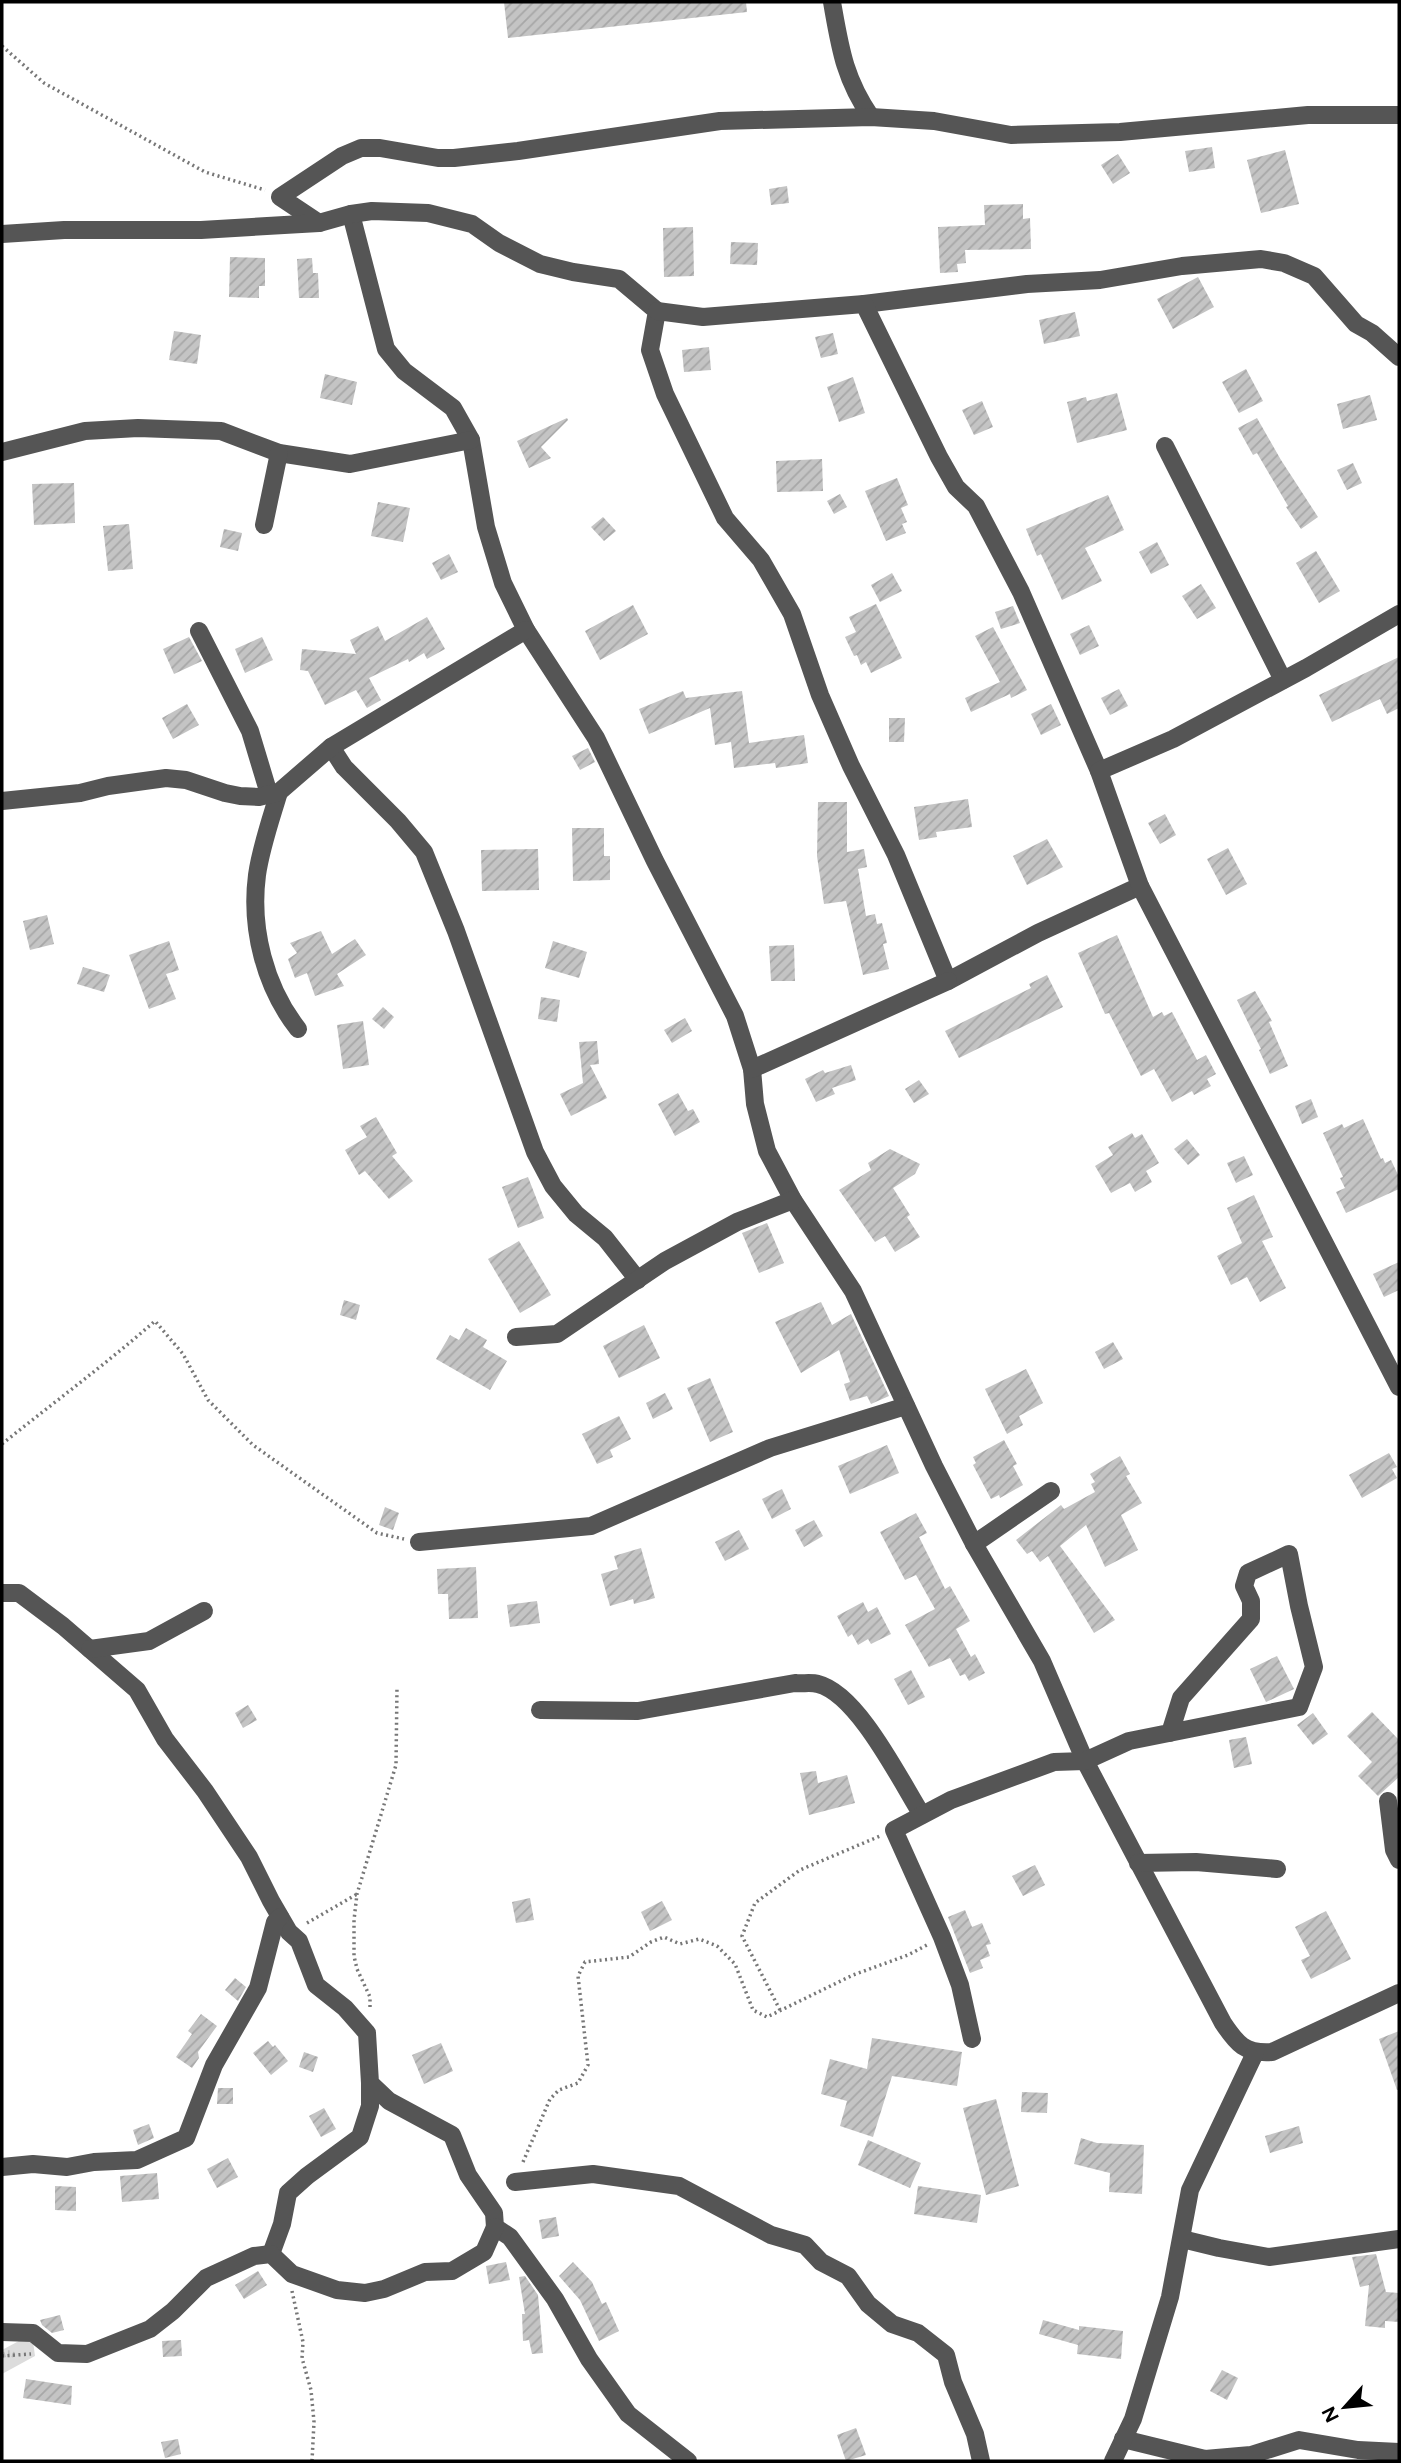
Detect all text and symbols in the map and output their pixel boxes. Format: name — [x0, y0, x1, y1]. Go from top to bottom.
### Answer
north arrow — [1310, 2372, 1380, 2442]
text: N — [1317, 2403, 1344, 2426]

